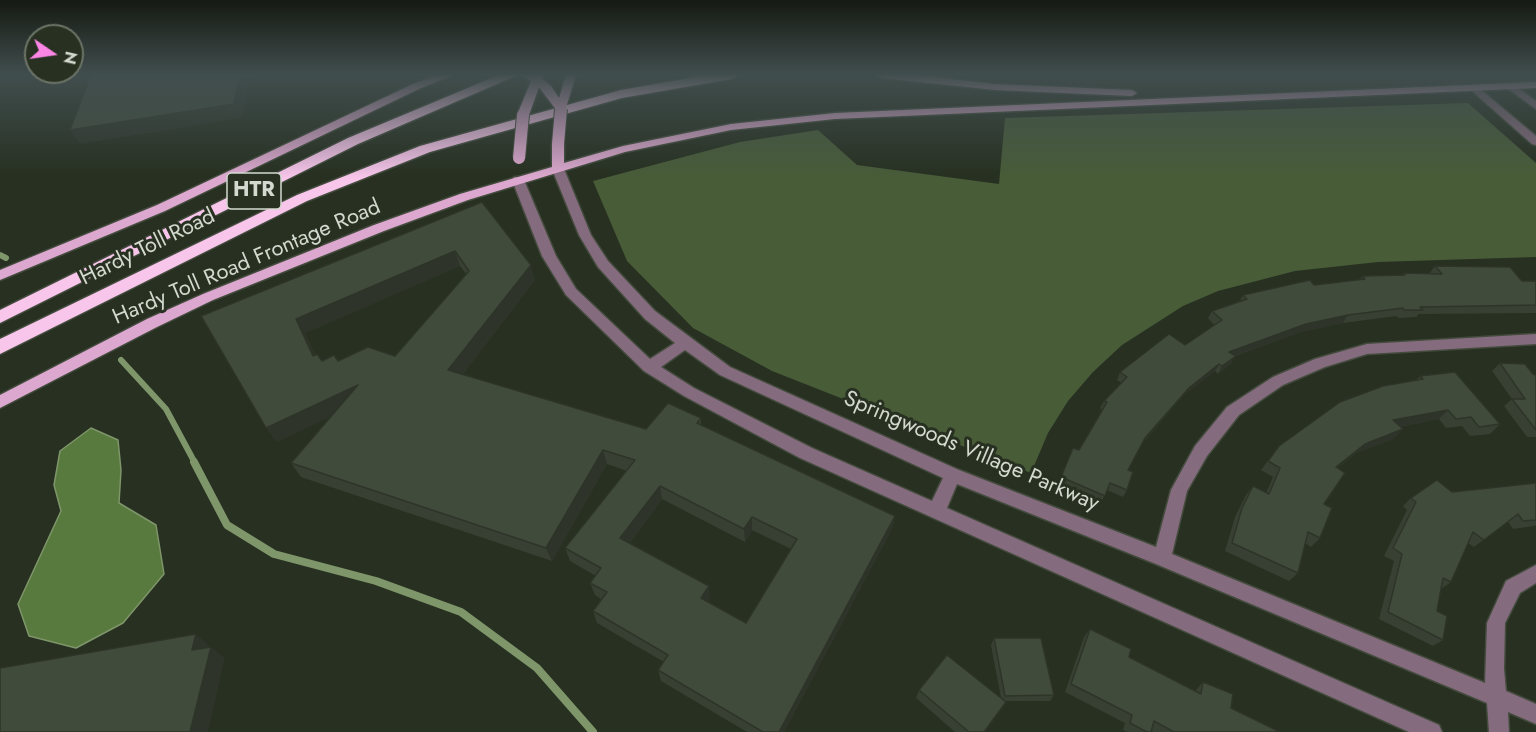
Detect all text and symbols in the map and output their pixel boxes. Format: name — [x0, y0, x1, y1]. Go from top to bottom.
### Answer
north arrow — [24, 24, 84, 84]
text: N — [57, 49, 83, 66]
road number: HTR — [227, 173, 281, 209]
street label: Hardy Toll Road Frontage Road — [109, 194, 385, 332]
street label: Hardy Toll Road — [76, 204, 220, 292]
street label: Springwoods Village Parkway — [839, 386, 1103, 518]

